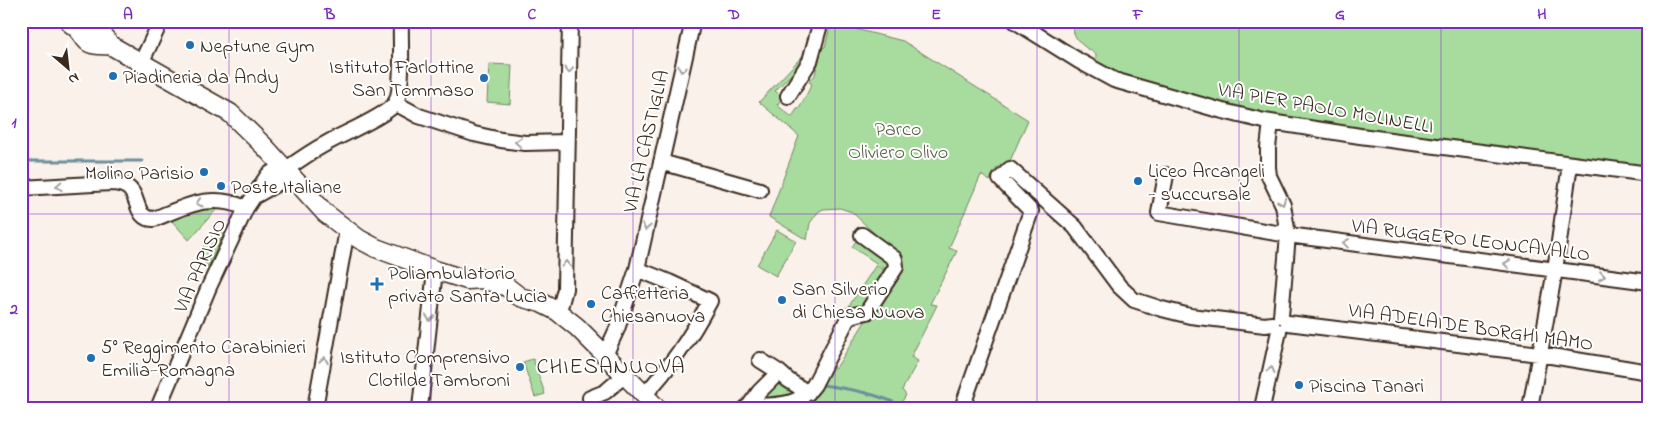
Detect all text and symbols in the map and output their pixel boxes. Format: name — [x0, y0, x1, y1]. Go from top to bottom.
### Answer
text: A — [123, 3, 133, 27]
text: B — [324, 3, 336, 27]
text: C — [528, 3, 537, 27]
text: D — [727, 3, 740, 27]
text: E — [931, 3, 941, 27]
text: F — [1132, 3, 1144, 27]
text: G — [1335, 3, 1345, 27]
text: H — [1537, 3, 1547, 27]
place label: Neptune Gym — [200, 33, 314, 62]
marker: Neptune Gym — [184, 39, 196, 51]
north arrow — [42, 42, 92, 92]
place label: Istituto Farlottine San Tommaso — [329, 54, 474, 106]
place label: Piadineria da Andy — [123, 64, 279, 93]
one-way arrow — [677, 64, 688, 73]
one-way arrow — [563, 66, 574, 74]
text: N — [64, 67, 83, 90]
street label: VIA LA CASTIGLIA — [617, 67, 678, 217]
marker: Piadineria da Andy — [107, 70, 119, 82]
marker: Istituto Farlottine San Tommaso — [478, 72, 490, 84]
street label: VIA PIER PAOLO MOLINELLI — [1214, 76, 1436, 143]
text: 1 — [11, 111, 17, 135]
park label: Parco Oliviero Olivo — [848, 116, 948, 168]
one-way arrow — [514, 137, 522, 148]
place label: Liceo Arcangeli - succursale — [1148, 158, 1265, 210]
place label: Molino Parisio — [85, 160, 194, 189]
marker: Molino Parisio — [198, 166, 210, 178]
place label: Poste Italiane — [231, 174, 341, 203]
marker: Liceo Arcangeli - succursale — [1132, 175, 1144, 187]
one-way arrow — [55, 180, 63, 191]
marker: Poste Italiane — [215, 180, 227, 192]
one-way arrow — [195, 197, 204, 207]
one-way arrow — [1275, 197, 1286, 206]
street label: VIA RUGGERO LEONCAVALLO — [1349, 212, 1592, 271]
street label: VIA PARISIO — [167, 214, 235, 319]
one-way arrow — [641, 223, 652, 232]
one-way arrow — [1341, 238, 1349, 249]
one-way arrow — [1502, 259, 1511, 269]
place label: Poliambulatorio privato Santa Lucia — [388, 260, 547, 312]
one-way arrow — [561, 260, 571, 268]
one-way arrow — [1598, 270, 1606, 281]
place label: San Silverio di Chiesa Nuova — [792, 276, 925, 328]
marker: Poliambulatorio privato Santa Lucia — [370, 277, 384, 291]
place label: Caffetteria Chiesanuova — [601, 280, 705, 332]
marker: San Silverio di Chiesa Nuova — [776, 294, 788, 306]
street label: VIA ADELAIDE BORGHI MAMO — [1345, 297, 1595, 360]
text: 2 — [9, 298, 18, 322]
marker: Caffetteria Chiesanuova — [585, 298, 597, 310]
one-way arrow — [425, 315, 436, 323]
place label: 5° Reggimento Carabinieri Emilia-Romagna — [101, 334, 306, 387]
place label: Istituto Comprensivo Clotilde Tambroni — [340, 344, 510, 396]
marker: 5° Reggimento Carabinieri Emilia-Romagna — [85, 352, 97, 364]
district label: CHIESANUOVA — [536, 352, 686, 384]
one-way arrow — [318, 355, 328, 364]
marker: Istituto Comprensivo Clotilde Tambroni — [514, 361, 526, 373]
one-way arrow — [1265, 365, 1275, 374]
place label: Piscina Tanari — [1309, 373, 1424, 402]
marker: Piscina Tanari — [1293, 379, 1305, 391]

